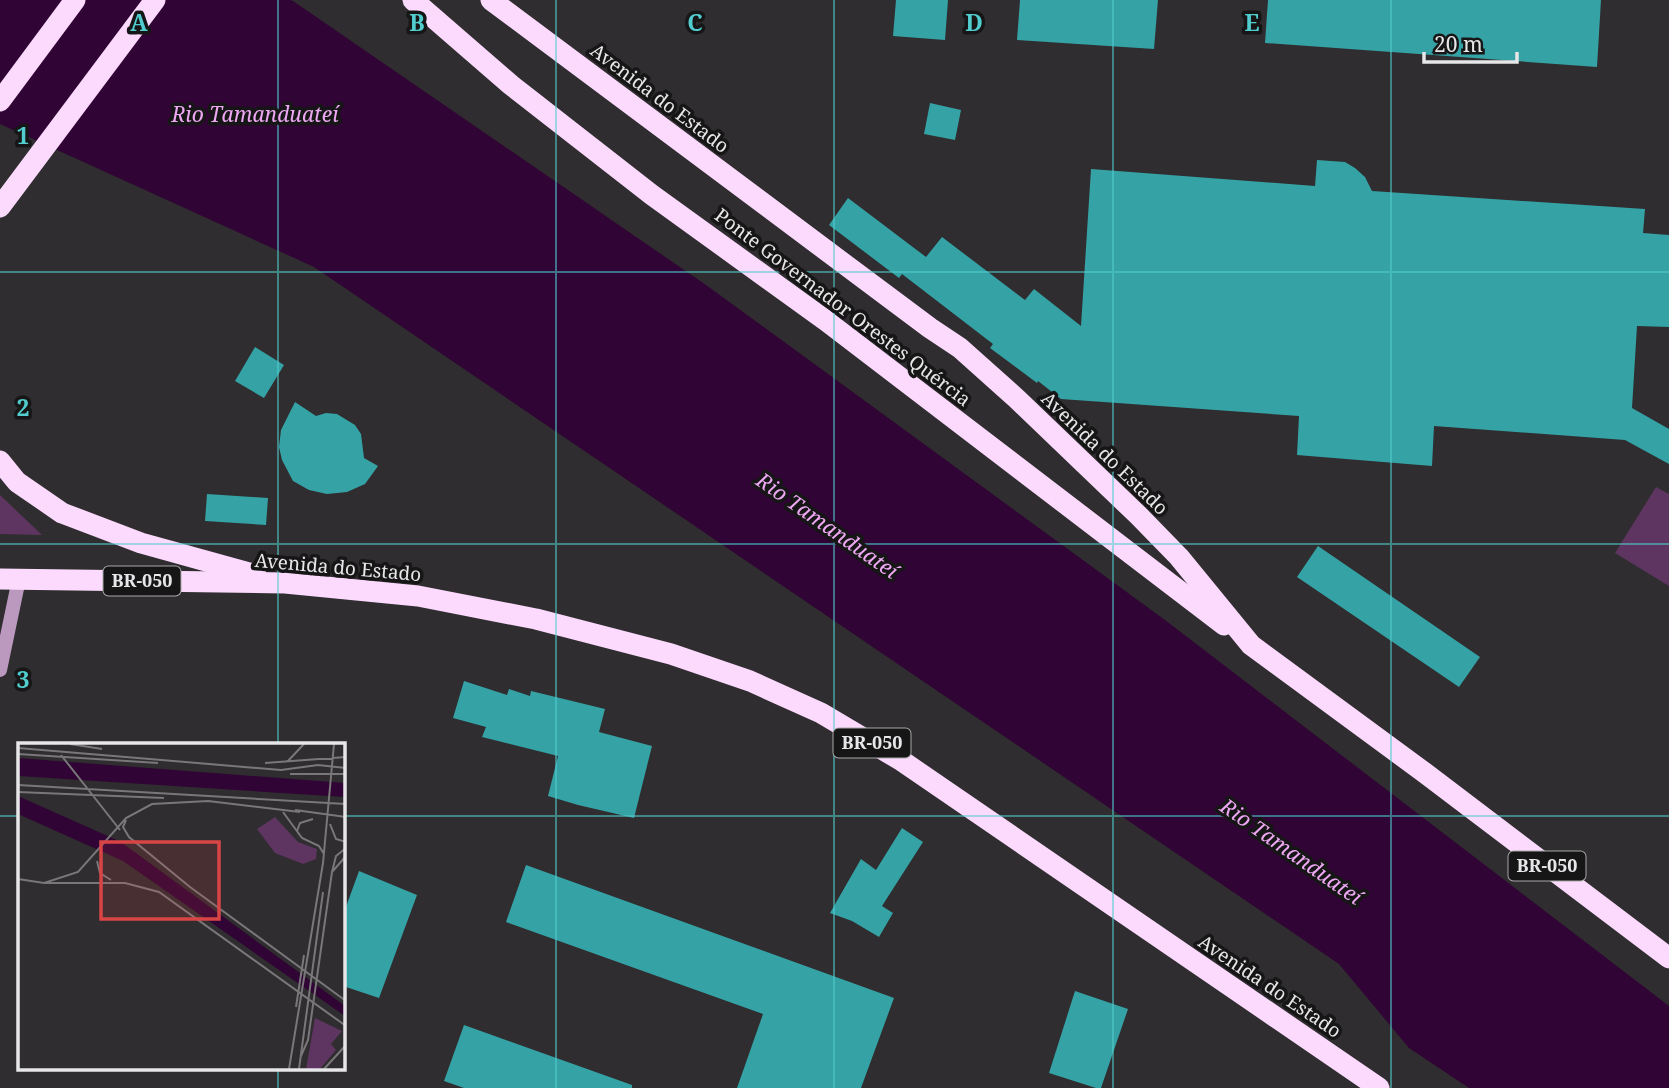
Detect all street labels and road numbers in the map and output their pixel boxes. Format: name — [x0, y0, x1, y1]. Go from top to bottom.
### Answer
street label: Avenida do Estado — [585, 37, 735, 159]
street label: Ponte Governador Orestes Quércia — [710, 202, 976, 412]
street label: Avenida do Estado — [1036, 386, 1174, 520]
street label: Avenida do Estado — [254, 547, 422, 587]
road number: BR-050 — [104, 566, 180, 596]
road number: BR-050 — [834, 728, 910, 758]
road number: BR-050 — [1508, 852, 1586, 880]
street label: Avenida do Estado — [1193, 929, 1347, 1043]

